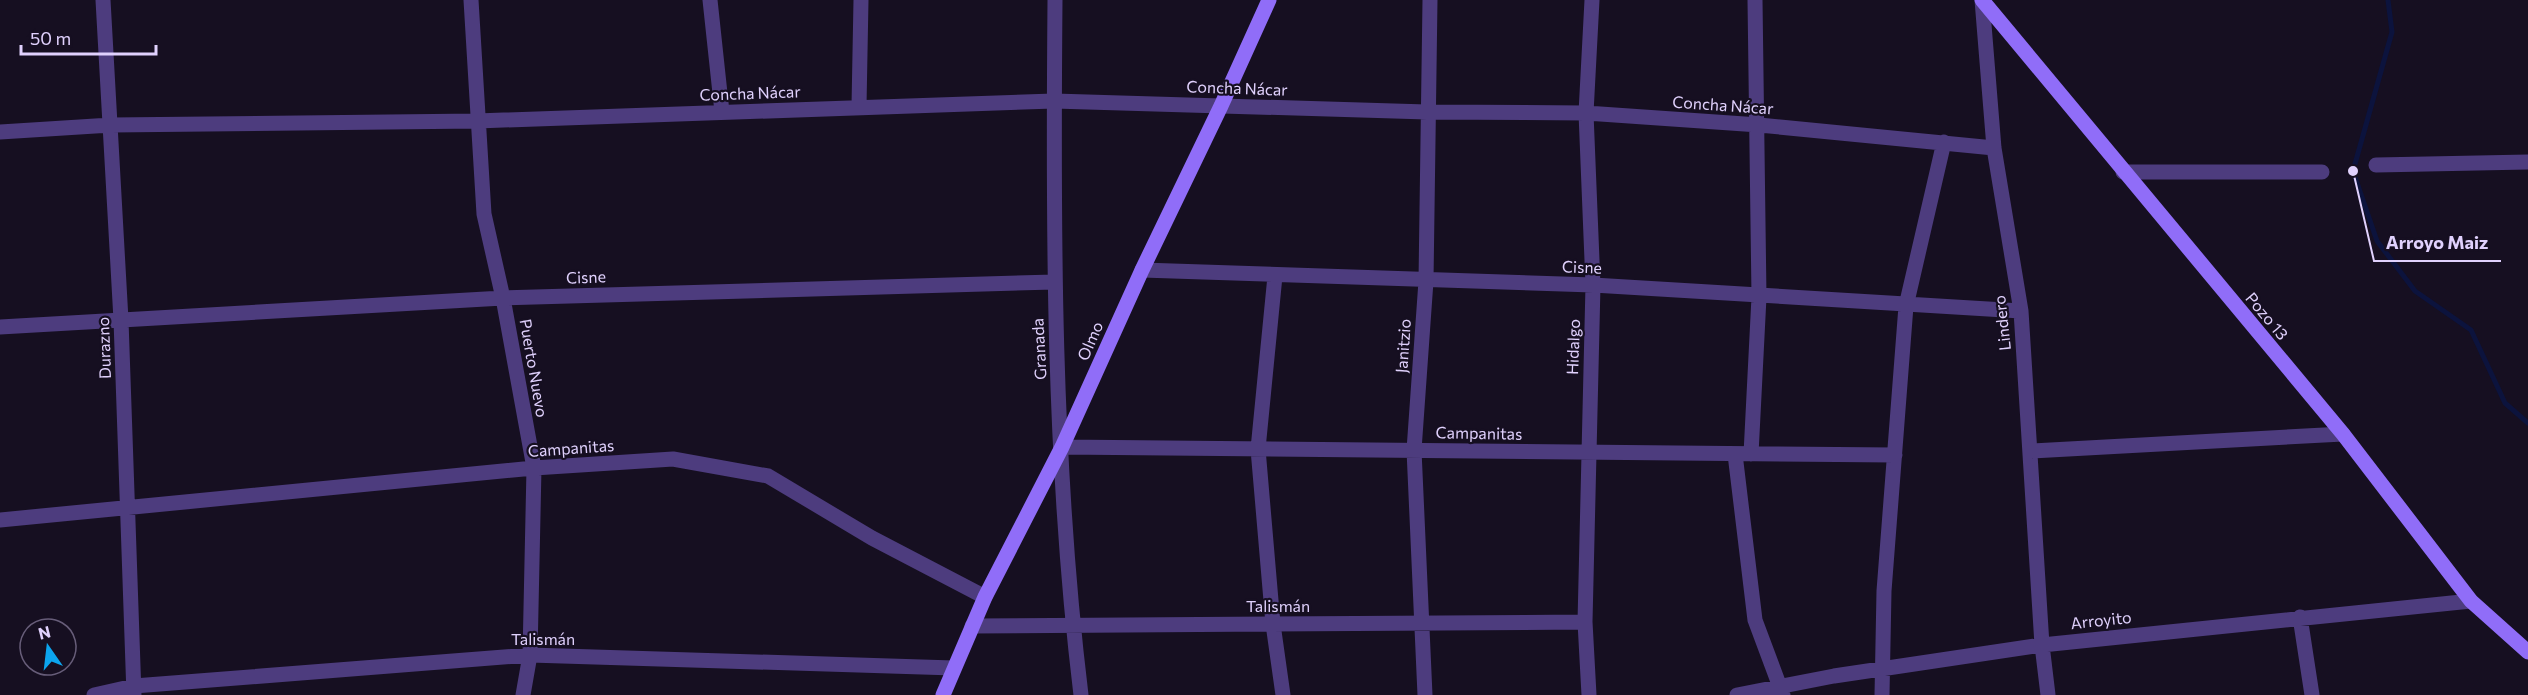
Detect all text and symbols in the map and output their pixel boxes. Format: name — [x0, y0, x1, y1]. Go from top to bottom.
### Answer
scale bar — [21, 18, 156, 56]
text: 50 m — [30, 27, 71, 49]
street label: Concha Nácar — [1186, 76, 1289, 99]
street label: Concha Nácar — [699, 81, 802, 104]
street label: Concha Nácar — [1672, 91, 1775, 118]
callout: Arroyo Maiz — [2374, 225, 2501, 261]
text: Arroyo Maiz — [2386, 231, 2488, 253]
street label: Cisne — [1562, 256, 1602, 277]
street label: Cisne — [566, 266, 606, 287]
street label: Pozo 13 — [2242, 288, 2293, 343]
street label: Lindero — [1989, 294, 2014, 352]
street label: Durazno — [93, 317, 114, 379]
street label: Puerto Nuevo — [516, 317, 552, 419]
street label: Granada — [1027, 318, 1050, 380]
street label: Olmo — [1073, 318, 1106, 363]
street label: Janitzio — [1391, 318, 1414, 374]
street label: Hidalgo — [1562, 319, 1583, 375]
street label: Campanitas — [1436, 422, 1522, 443]
street label: Campanitas — [527, 435, 615, 460]
street label: Talismán — [1246, 596, 1310, 615]
street label: Arroyito — [2070, 607, 2132, 632]
north arrow — [18, 617, 78, 677]
text: N — [36, 621, 52, 643]
street label: Talismán — [511, 629, 575, 648]

